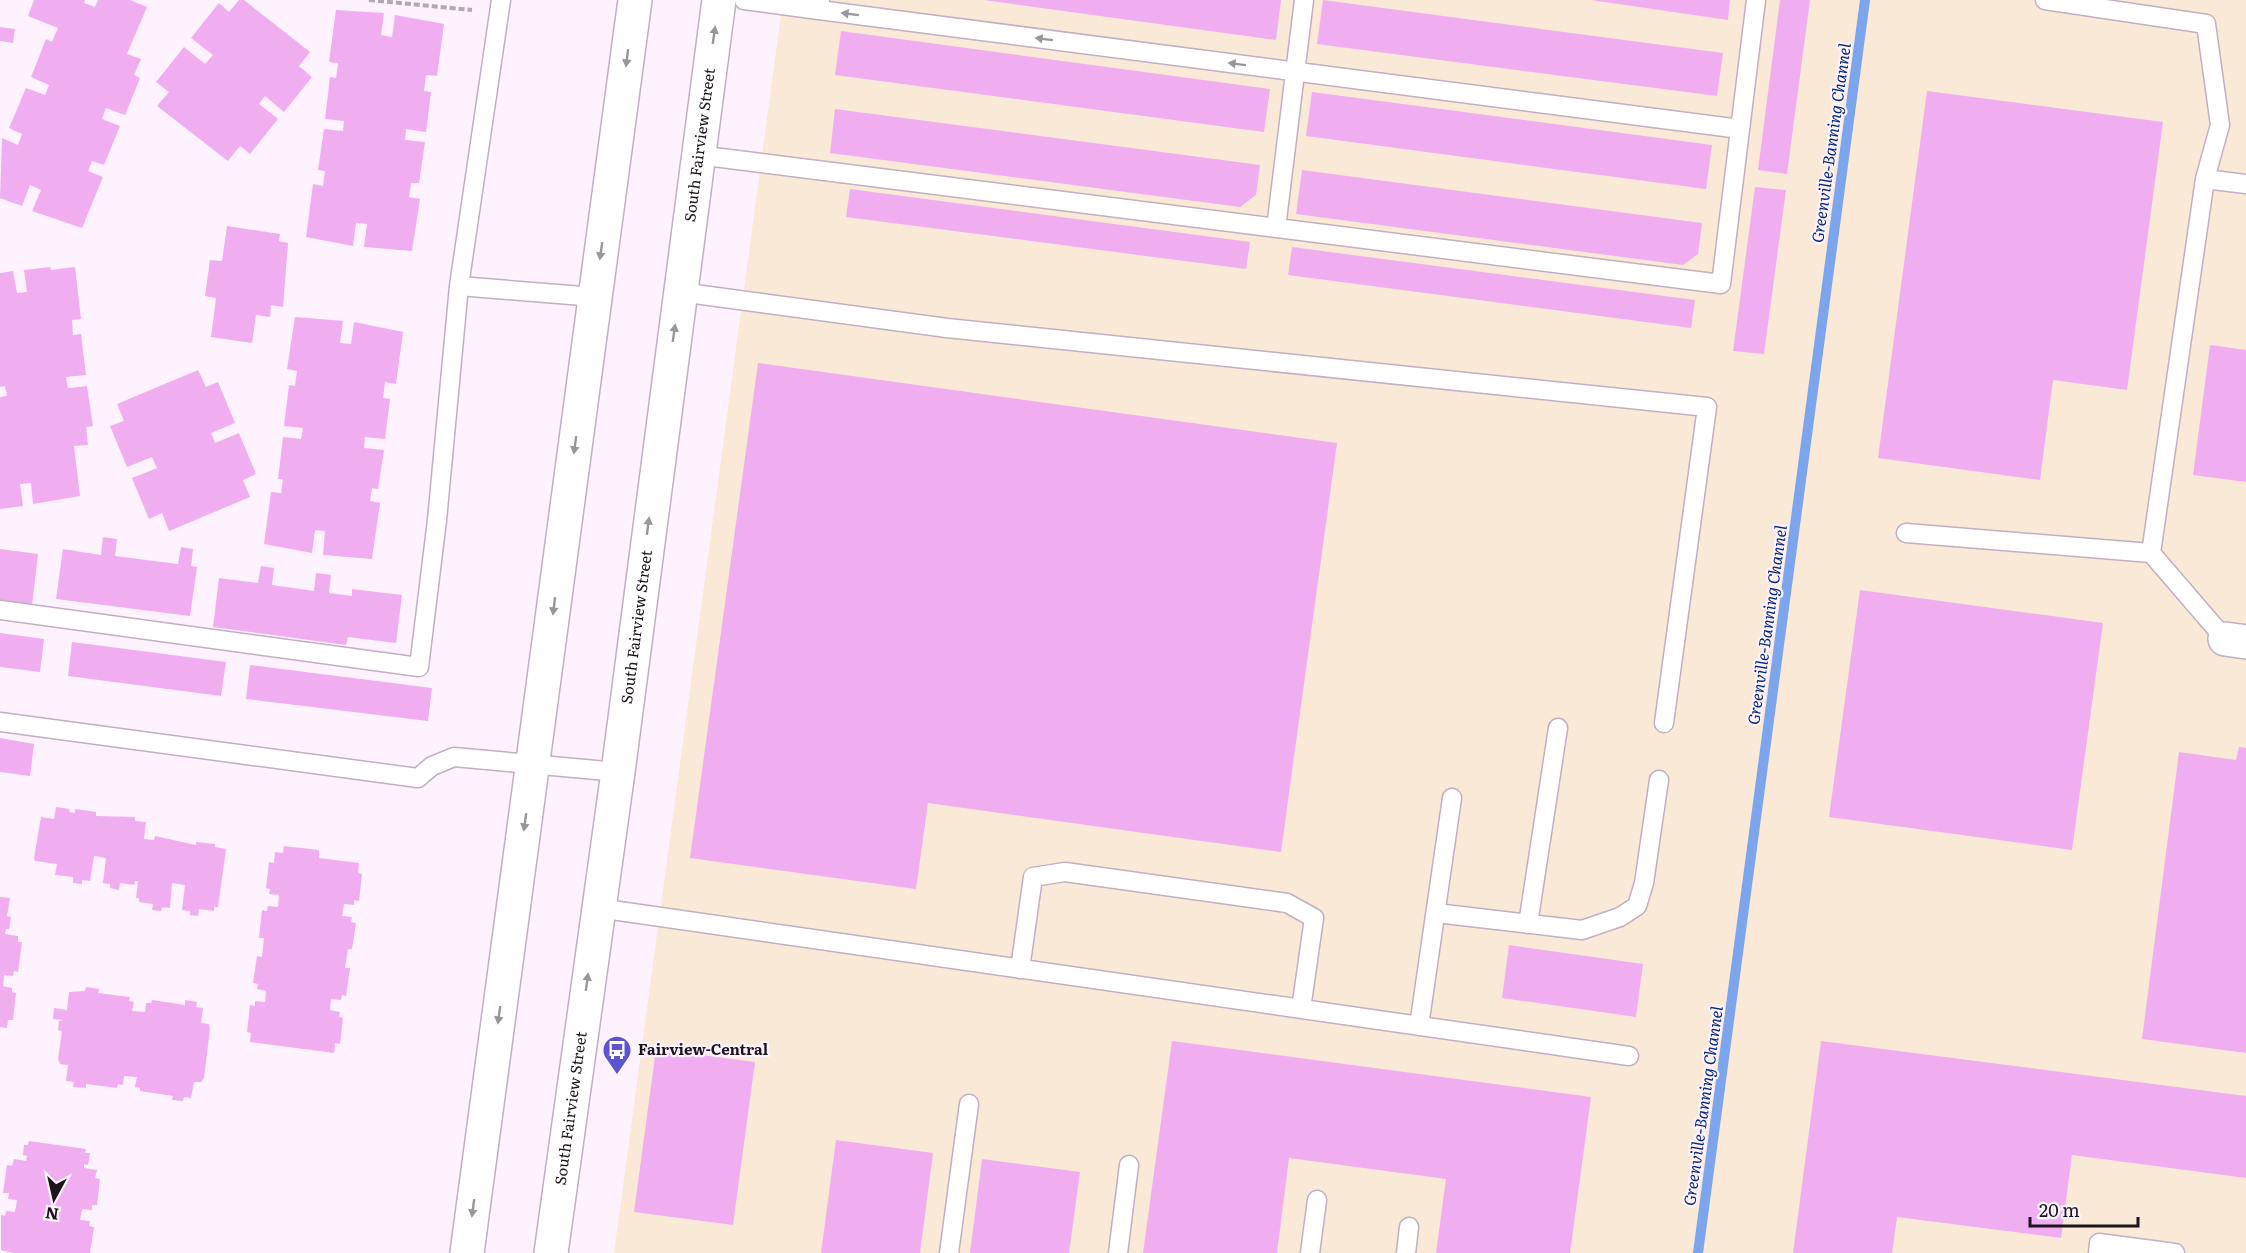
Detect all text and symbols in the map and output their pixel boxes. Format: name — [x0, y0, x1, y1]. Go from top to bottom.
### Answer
one-way arrow — [841, 9, 860, 19]
one-way arrow — [709, 26, 719, 45]
one-way arrow — [1034, 34, 1053, 44]
water label: Greenville-Banning Channel — [1804, 41, 1856, 244]
one-way arrow — [622, 49, 632, 68]
one-way arrow — [1227, 59, 1246, 69]
street label: South Fairview Street — [677, 66, 720, 223]
one-way arrow — [597, 242, 606, 261]
one-way arrow — [670, 323, 679, 342]
one-way arrow — [571, 435, 580, 454]
one-way arrow — [644, 516, 653, 535]
water label: Greenville-Banning Channel — [1740, 523, 1792, 726]
street label: South Fairview Street — [614, 548, 657, 705]
one-way arrow — [549, 596, 559, 615]
one-way arrow — [521, 813, 530, 832]
one-way arrow — [583, 972, 592, 991]
water label: Greenville-Banning Channel — [1676, 1004, 1728, 1207]
one-way arrow — [494, 1006, 504, 1025]
street label: South Fairview Street — [548, 1030, 592, 1187]
bus stop icon: Fairview-Central — [601, 1034, 633, 1076]
place label: Fairview-Central — [638, 1037, 769, 1060]
north arrow — [24, 1169, 84, 1229]
scale bar — [2030, 1190, 2138, 1228]
text: 20 m — [2039, 1196, 2080, 1223]
one-way arrow — [468, 1199, 477, 1218]
text: N — [43, 1202, 60, 1228]

